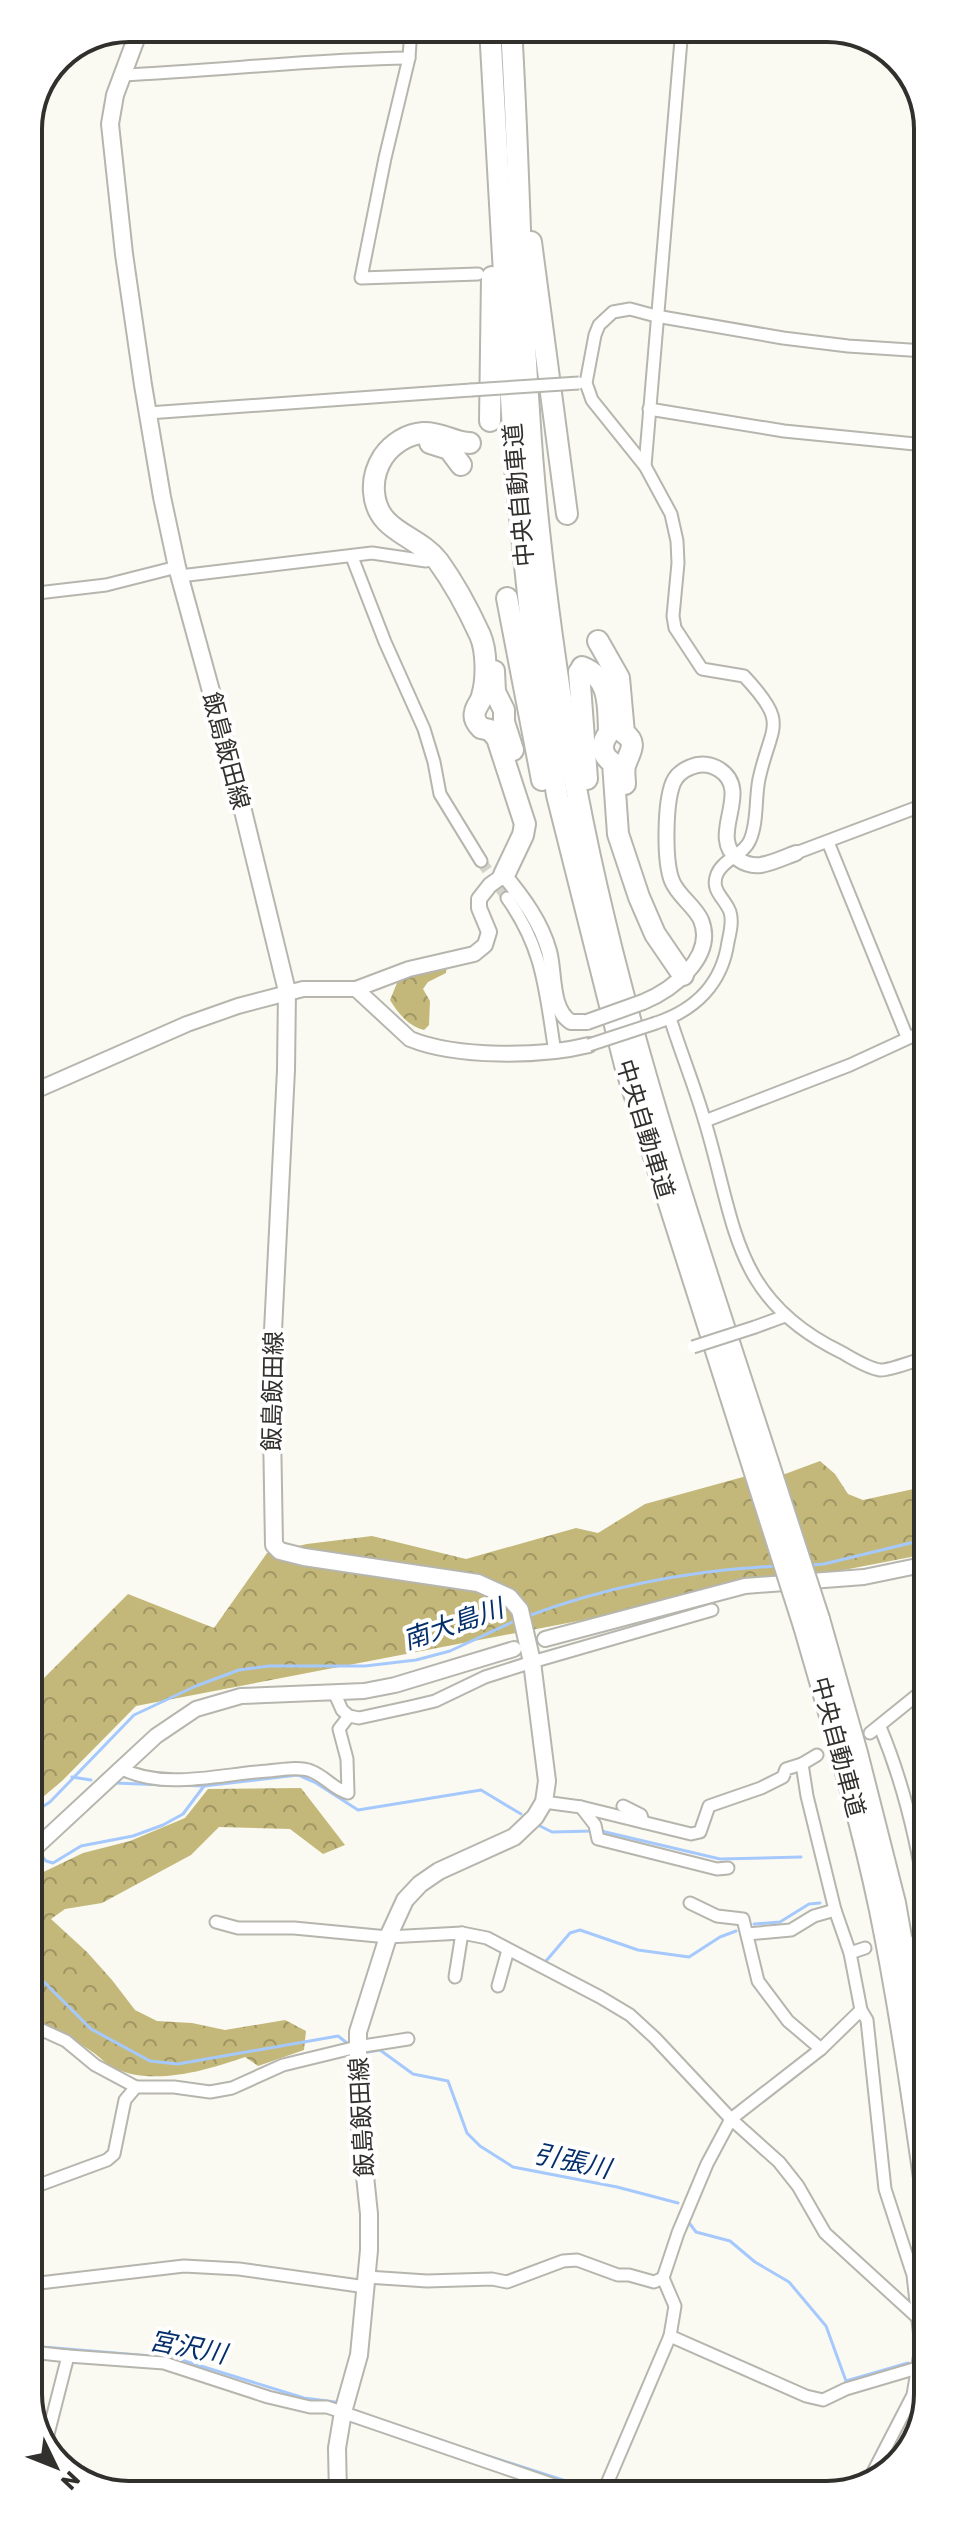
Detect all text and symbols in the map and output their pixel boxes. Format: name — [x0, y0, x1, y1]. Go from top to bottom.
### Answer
street label: 中央自動車道 — [499, 422, 539, 568]
street label: 飯島飯田線 — [197, 689, 255, 813]
street label: 中央自動車道 — [611, 1056, 679, 1202]
street label: 飯島飯田線 — [258, 1331, 288, 1451]
water label: 南大島川 — [399, 1592, 510, 1656]
street label: 中央自動車道 — [806, 1674, 870, 1820]
street label: 飯島飯田線 — [345, 2056, 379, 2178]
water label: 引張川 — [531, 2138, 616, 2185]
water label: 宮沢川 — [147, 2325, 232, 2371]
north arrow — [16, 2427, 96, 2507]
text: N — [55, 2465, 86, 2495]

